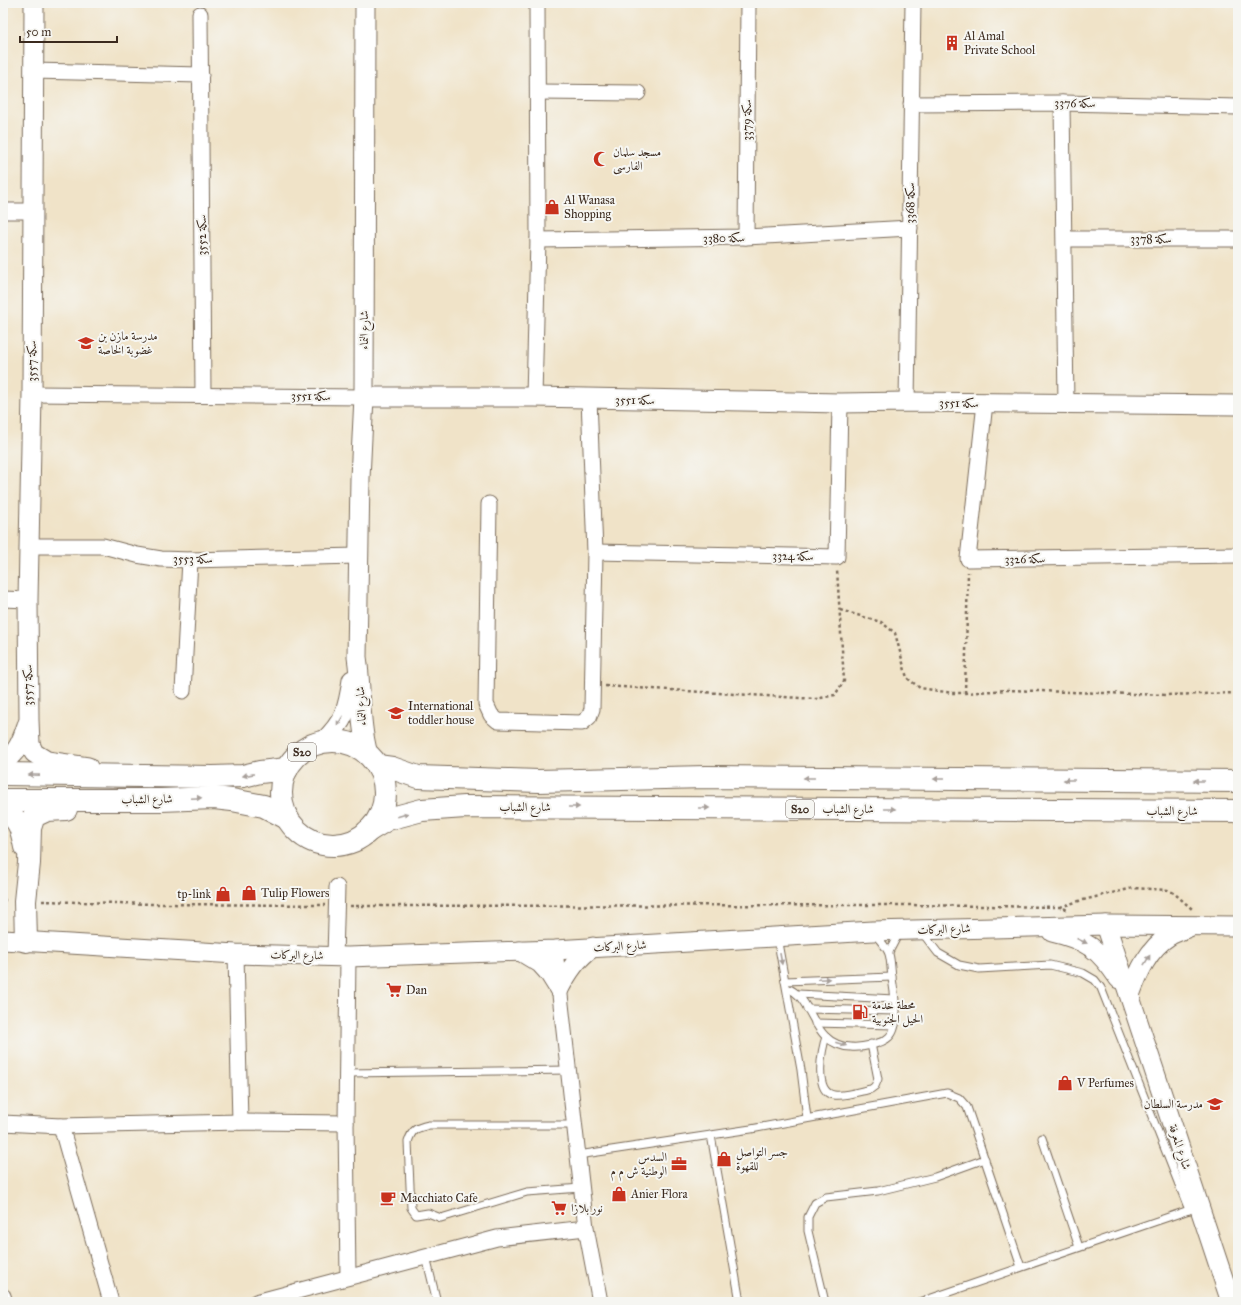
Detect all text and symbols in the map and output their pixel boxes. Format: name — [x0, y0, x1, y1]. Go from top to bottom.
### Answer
scale bar — [20, 18, 117, 44]
text: 50 m — [26, 25, 51, 39]
place label: Al Amal Private School — [963, 29, 1036, 57]
building icon: Al Amal Private School — [943, 34, 961, 52]
street label: سكة 3376 — [1054, 96, 1096, 110]
street label: سكة 3379 — [740, 99, 754, 141]
place label: مسجد سلمان الفارسى — [613, 145, 661, 175]
mosque icon: مسجد سلمان الفارسى — [592, 150, 610, 168]
street label: سكة 3368 — [903, 182, 917, 224]
place label: Al Wanasa Shopping — [563, 193, 616, 222]
shop icon: Al Wanasa Shopping — [543, 198, 561, 216]
street label: سكة 3552 — [195, 214, 209, 255]
street label: سكة 3380 — [703, 231, 745, 245]
street label: سكة 3378 — [1130, 232, 1172, 246]
street label: شارع النماء — [357, 310, 375, 350]
place label: مدرسة مازن بن غضوبة الخاصة — [98, 329, 158, 358]
school or university icon: مدرسة مازن بن غضوبة الخاصة — [77, 334, 95, 352]
street label: سكة 3557 — [25, 340, 39, 382]
street label: سكة 3551 — [291, 389, 331, 403]
street label: سكة 3551 — [615, 393, 655, 407]
street label: سكة 3551 — [939, 396, 979, 410]
street label: سكة 3324 — [772, 549, 814, 563]
street label: سكة 3553 — [173, 552, 213, 566]
street label: سكة 3326 — [1005, 552, 1046, 566]
street label: سكة 3557 — [21, 664, 35, 706]
street label: شارع النماء — [353, 686, 373, 726]
place label: International toddler house — [408, 699, 474, 727]
school or university icon: International toddler house — [387, 704, 405, 722]
one-way arrow — [337, 715, 344, 727]
road number: S20 — [288, 743, 316, 761]
one-way arrow — [27, 772, 40, 778]
one-way arrow — [242, 772, 254, 778]
one-way arrow — [802, 775, 815, 781]
one-way arrow — [932, 776, 945, 782]
one-way arrow — [1062, 777, 1075, 783]
one-way arrow — [1192, 778, 1205, 784]
street label: شارع الشباب — [121, 792, 173, 810]
one-way arrow — [190, 795, 202, 802]
street label: شارع الشباب — [499, 800, 551, 818]
road number: S20 — [786, 800, 814, 818]
street label: شارع الشباب — [822, 802, 874, 820]
one-way arrow — [568, 804, 581, 810]
street label: شارع الشباب — [1146, 804, 1198, 822]
one-way arrow — [698, 805, 711, 811]
one-way arrow — [884, 806, 897, 812]
one-way arrow — [397, 812, 409, 818]
shop icon: Tulip Flowers — [240, 884, 258, 902]
shop icon: tp-link — [214, 885, 232, 903]
place label: Tulip Flowers — [261, 886, 329, 900]
place label: tp-link — [177, 887, 211, 901]
street label: شارع البركات — [917, 921, 971, 941]
street label: شارع البركات — [593, 938, 647, 958]
one-way arrow — [1076, 938, 1088, 945]
street label: شارع البركات — [270, 948, 324, 966]
one-way arrow — [779, 953, 785, 965]
one-way arrow — [1143, 954, 1150, 966]
one-way arrow — [818, 976, 831, 982]
supermarket icon: Dan — [385, 981, 403, 999]
place label: Dan — [406, 983, 428, 997]
place label: محطة خدمة الحيل الجنوبية — [872, 998, 924, 1028]
fuel station icon: محطة خدمة الحيل الجنوبية — [851, 1003, 869, 1021]
one-way arrow — [835, 1041, 847, 1047]
shop icon: V Perfumes — [1056, 1074, 1074, 1092]
place label: V Perfumes — [1076, 1076, 1134, 1090]
school or university icon: مدرسة السلطان — [1206, 1095, 1224, 1113]
place label: مدرسة السلطان — [1144, 1097, 1203, 1111]
street label: شارع المعرفة — [1162, 1123, 1194, 1173]
place label: جسر التواصل للقهوة — [736, 1145, 788, 1174]
place label: السدس الوطنیة ش م م — [610, 1150, 667, 1182]
shop icon: جسر التواصل للقهوة — [715, 1150, 733, 1168]
office icon: السدس الوطنیة ش م م — [670, 1155, 688, 1173]
shop icon: Anier Flora — [610, 1185, 628, 1203]
place label: Anier Flora — [630, 1187, 689, 1201]
cafe icon: Macchiato Cafe — [379, 1189, 397, 1207]
place label: Macchiato Cafe — [400, 1191, 478, 1205]
supermarket icon: نور بلازا — [550, 1199, 568, 1217]
place label: نور بلازا — [571, 1201, 603, 1216]

